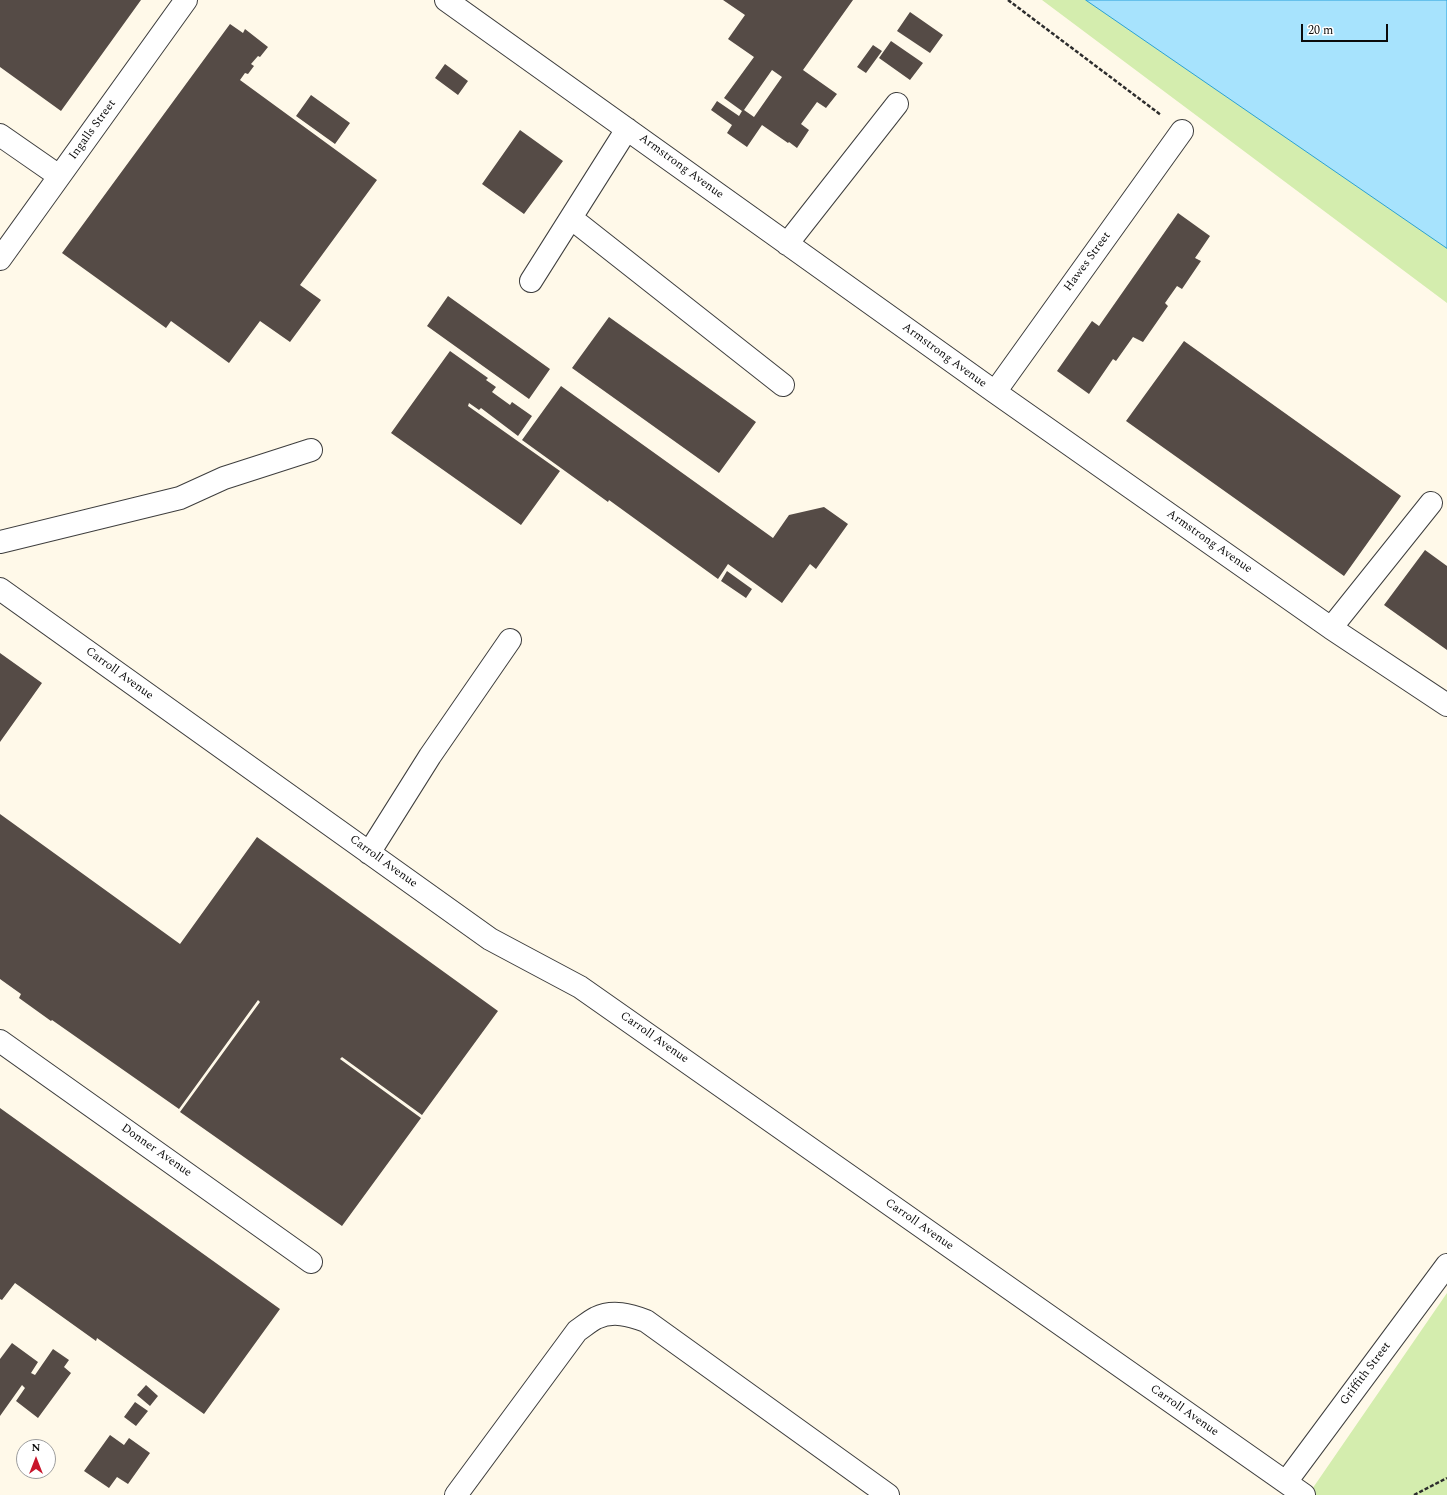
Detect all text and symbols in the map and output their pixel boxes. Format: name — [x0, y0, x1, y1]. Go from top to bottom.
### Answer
scale bar — [1303, 16, 1390, 42]
text: 20 m — [1308, 21, 1333, 40]
street label: Ingalls Street — [66, 97, 120, 163]
street label: Armstrong Avenue — [636, 132, 726, 202]
street label: Hawes Street — [1062, 229, 1114, 295]
street label: Armstrong Avenue — [899, 321, 989, 391]
street label: Armstrong Avenue — [1164, 507, 1254, 577]
street label: Carroll Avenue — [82, 645, 156, 703]
street label: Carroll Avenue — [346, 833, 420, 891]
street label: Carroll Avenue — [617, 1009, 691, 1067]
street label: Donner Avenue — [118, 1121, 194, 1181]
street label: Carroll Avenue — [882, 1196, 956, 1254]
street label: Griffith Street — [1338, 1340, 1394, 1408]
street label: Carroll Avenue — [1147, 1382, 1221, 1440]
north arrow — [16, 1439, 56, 1479]
text: N — [32, 1439, 40, 1456]

